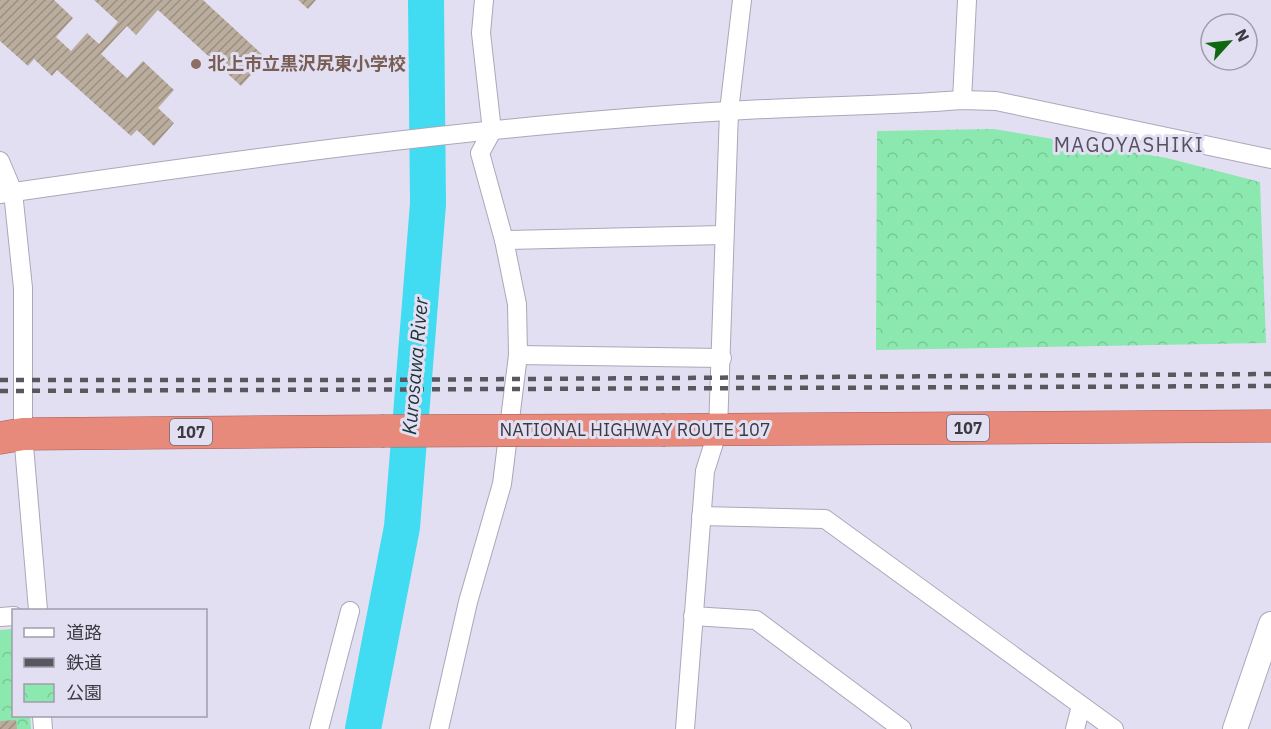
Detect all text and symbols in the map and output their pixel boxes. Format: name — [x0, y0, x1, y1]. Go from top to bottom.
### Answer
north arrow — [1199, 12, 1259, 72]
text: N — [1231, 25, 1254, 45]
place label: 北上市立黒沢尻東小学校 — [208, 52, 406, 75]
marker: 北上市立黒沢尻東小学校 — [189, 57, 203, 71]
district label: MAGOYASHIKI — [1054, 131, 1204, 158]
water label: Kurosawa River — [395, 295, 434, 436]
road number: 107 — [947, 415, 989, 441]
street label: NATIONAL HIGHWAY ROUTE 107 — [499, 418, 771, 441]
road number: 107 — [170, 419, 212, 445]
legend — [12, 609, 207, 717]
text: 道路 — [66, 621, 102, 644]
text: 鉄道 — [66, 651, 102, 674]
text: 公園 — [66, 681, 102, 704]

